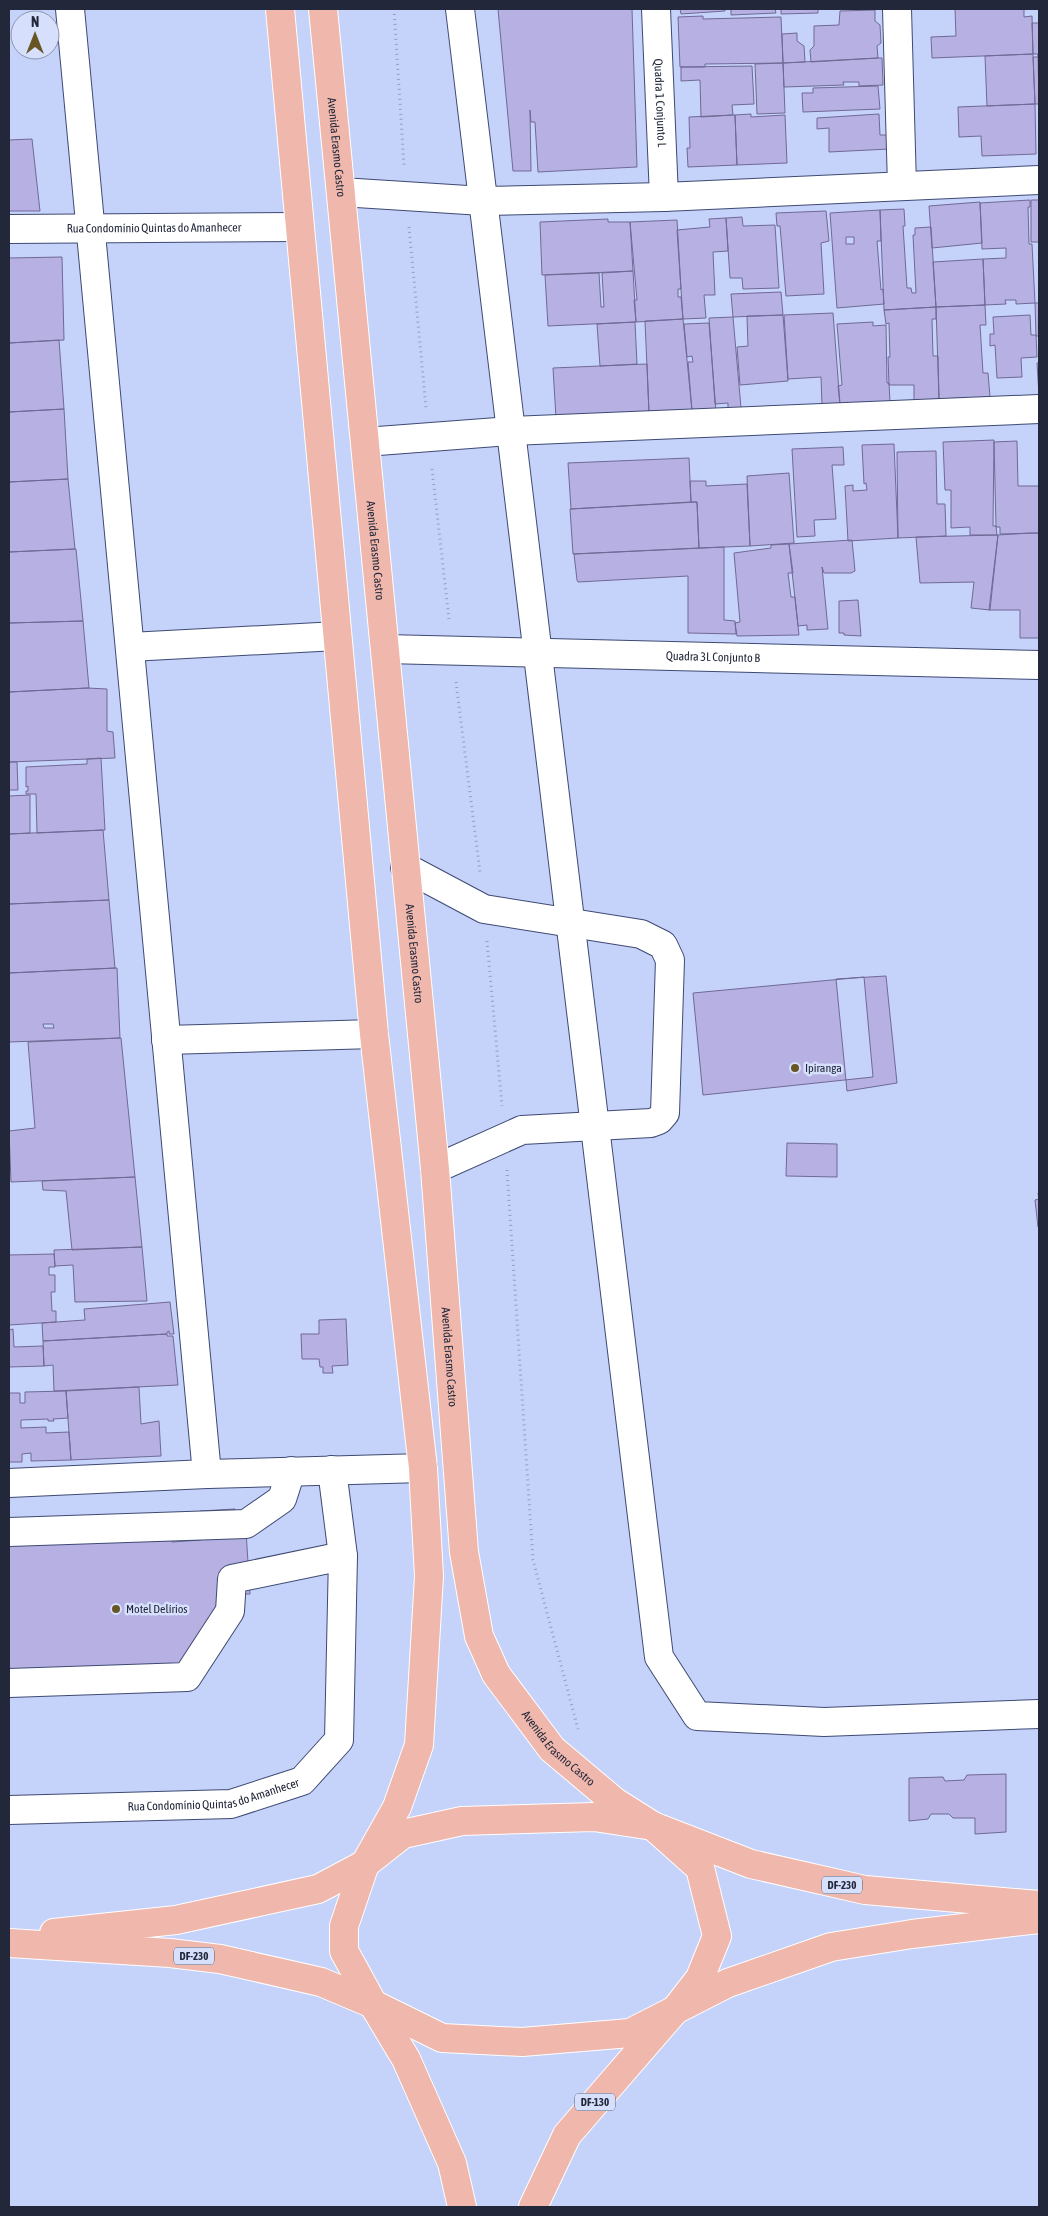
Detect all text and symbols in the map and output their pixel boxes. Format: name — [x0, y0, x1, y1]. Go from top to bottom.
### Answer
north arrow — [10, 10, 60, 60]
text: N — [31, 14, 39, 30]
street label: Quadra 1 Conjunto L — [651, 58, 669, 148]
street label: Avenida Erasmo Castro — [325, 97, 348, 198]
street label: Rua Condomínio Quintas do Amanhecer — [67, 220, 242, 236]
street label: Avenida Erasmo Castro — [364, 500, 387, 601]
street label: Quadra 3L Conjunto B — [666, 649, 760, 665]
street label: Avenida Erasmo Castro — [402, 903, 426, 1004]
place label: Ipiranga — [805, 1061, 842, 1075]
marker: Ipiranga — [789, 1062, 801, 1074]
street label: Avenida Erasmo Castro — [438, 1307, 460, 1408]
place label: Motel Delírios — [126, 1602, 188, 1616]
marker: Motel Delírios — [110, 1603, 122, 1615]
street label: Avenida Erasmo Castro — [519, 1708, 598, 1789]
street label: Rua Condomínio Quintas do Amanhecer — [127, 1775, 301, 1814]
road number: DF-230 — [822, 1876, 862, 1894]
road number: DF-230 — [174, 1948, 214, 1964]
road number: DF-130 — [575, 2094, 615, 2110]

